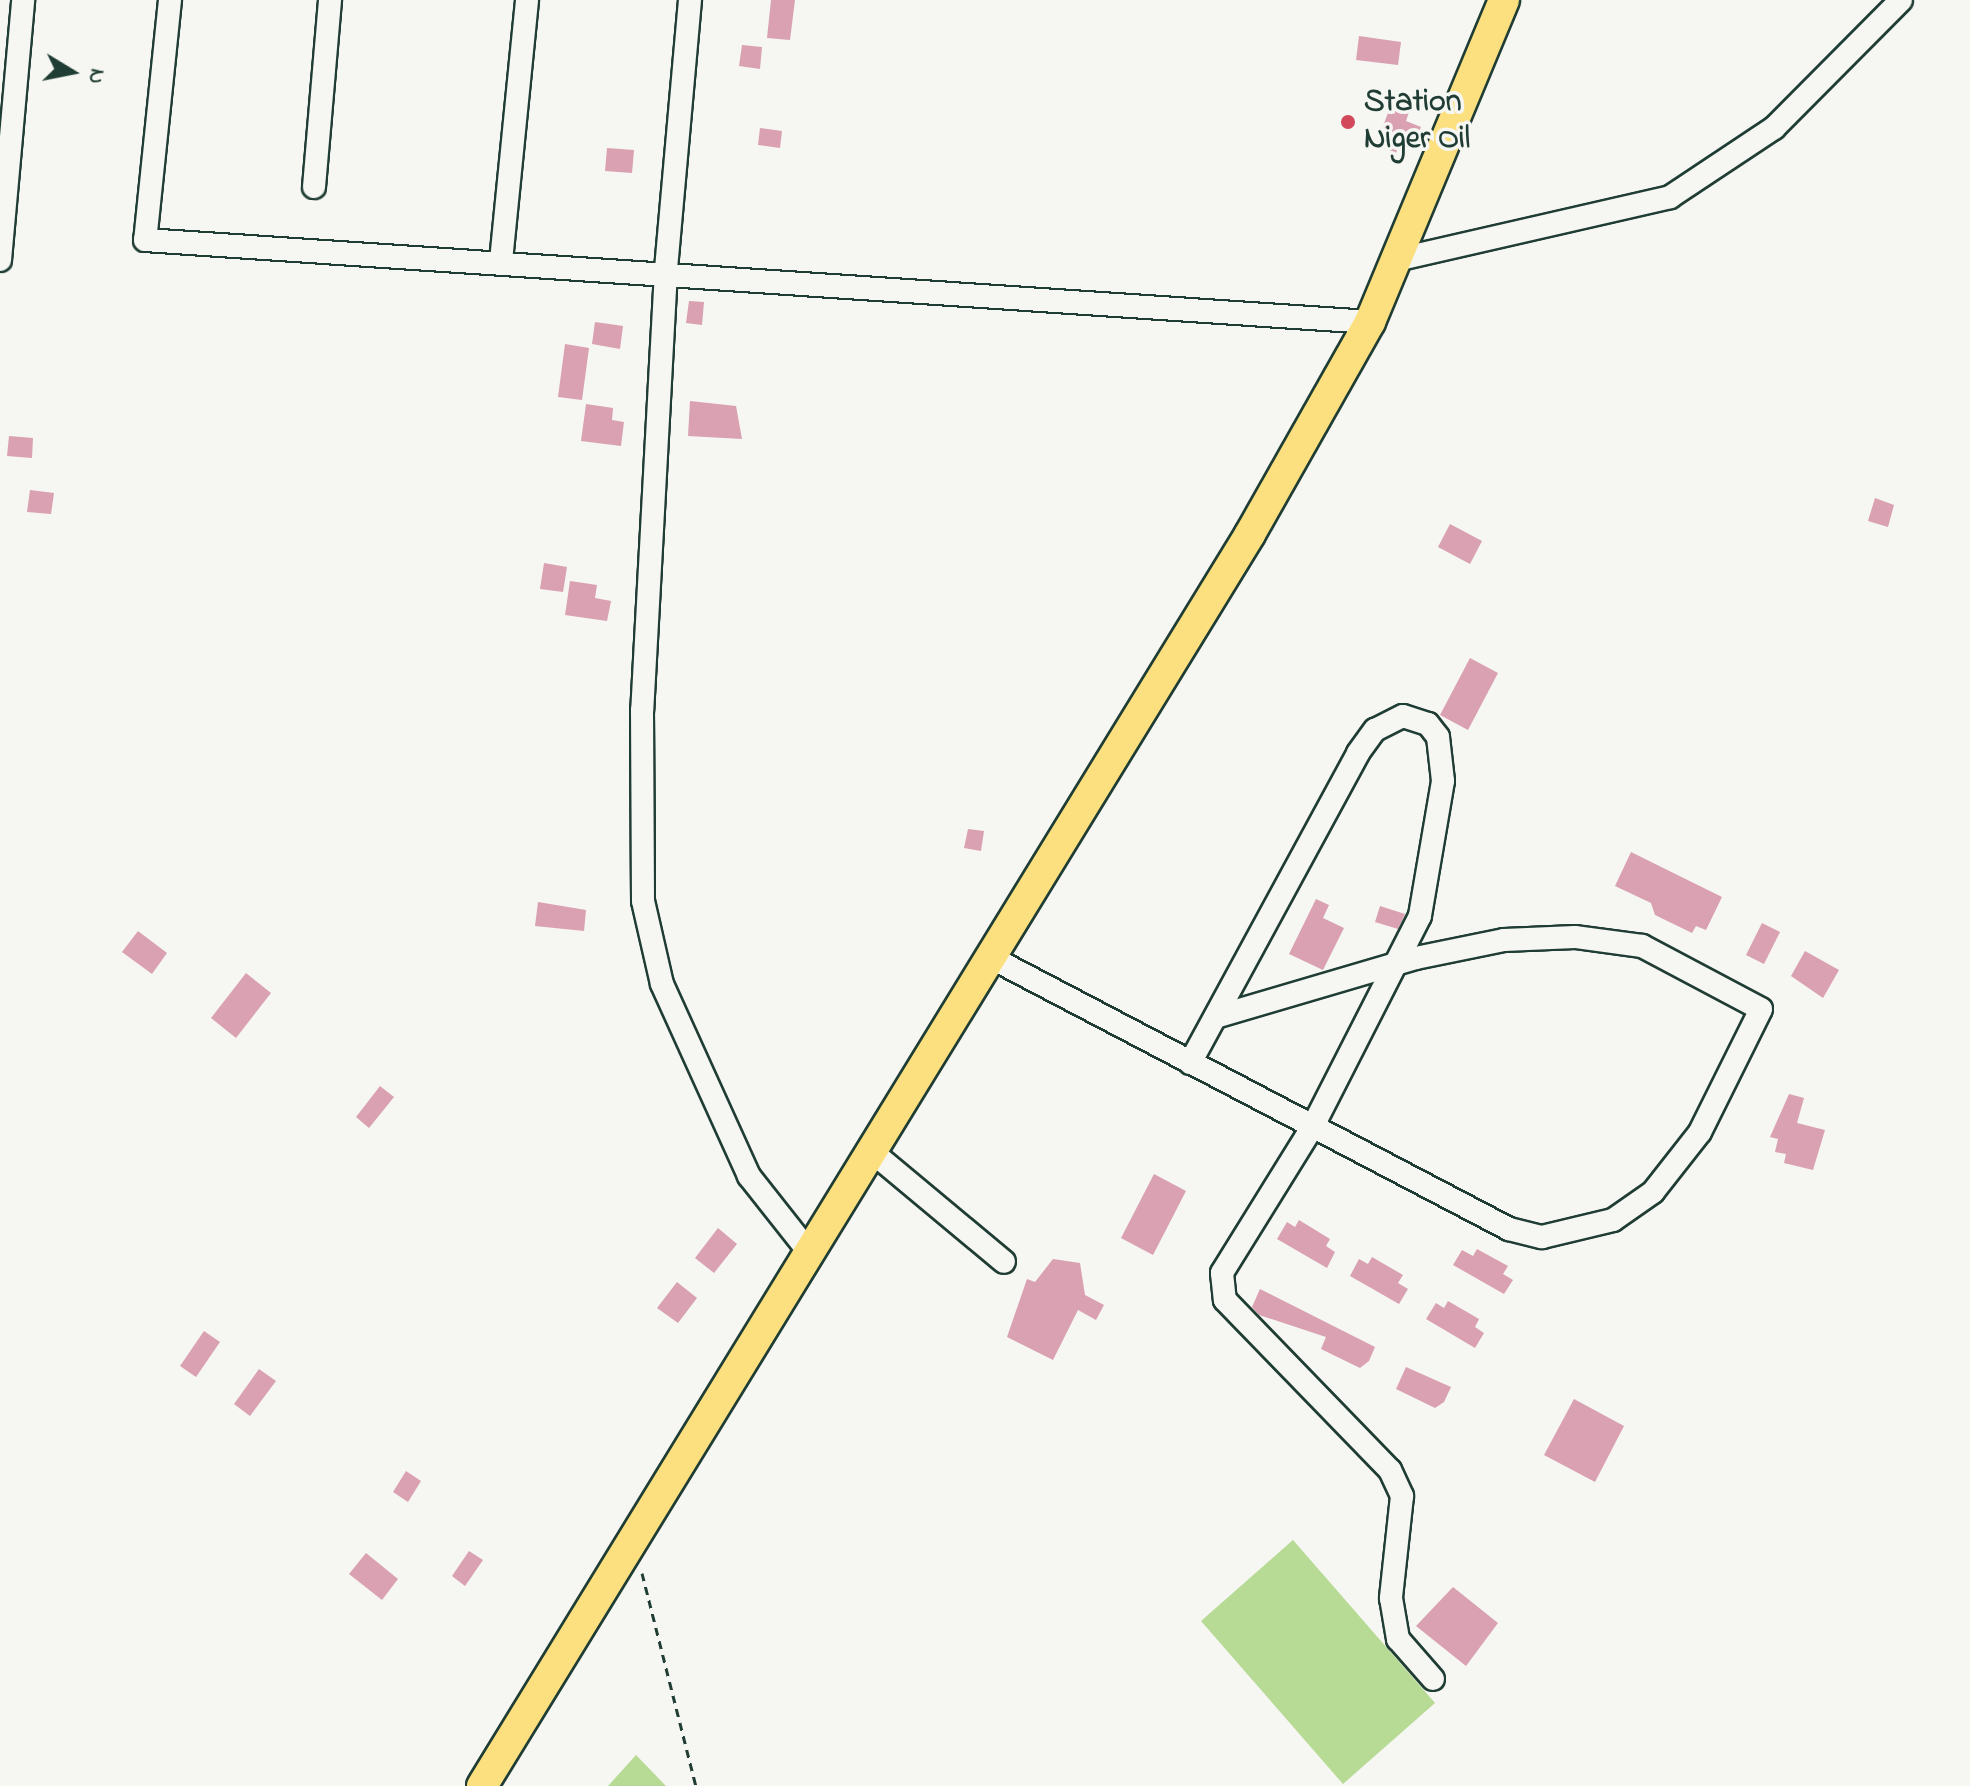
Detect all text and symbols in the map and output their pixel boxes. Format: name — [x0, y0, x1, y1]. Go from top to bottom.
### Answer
north arrow — [32, 32, 112, 112]
text: N — [79, 66, 113, 86]
place label: Station Niger Oil — [1364, 85, 1470, 160]
marker: Station Niger Oil — [1339, 113, 1357, 131]

